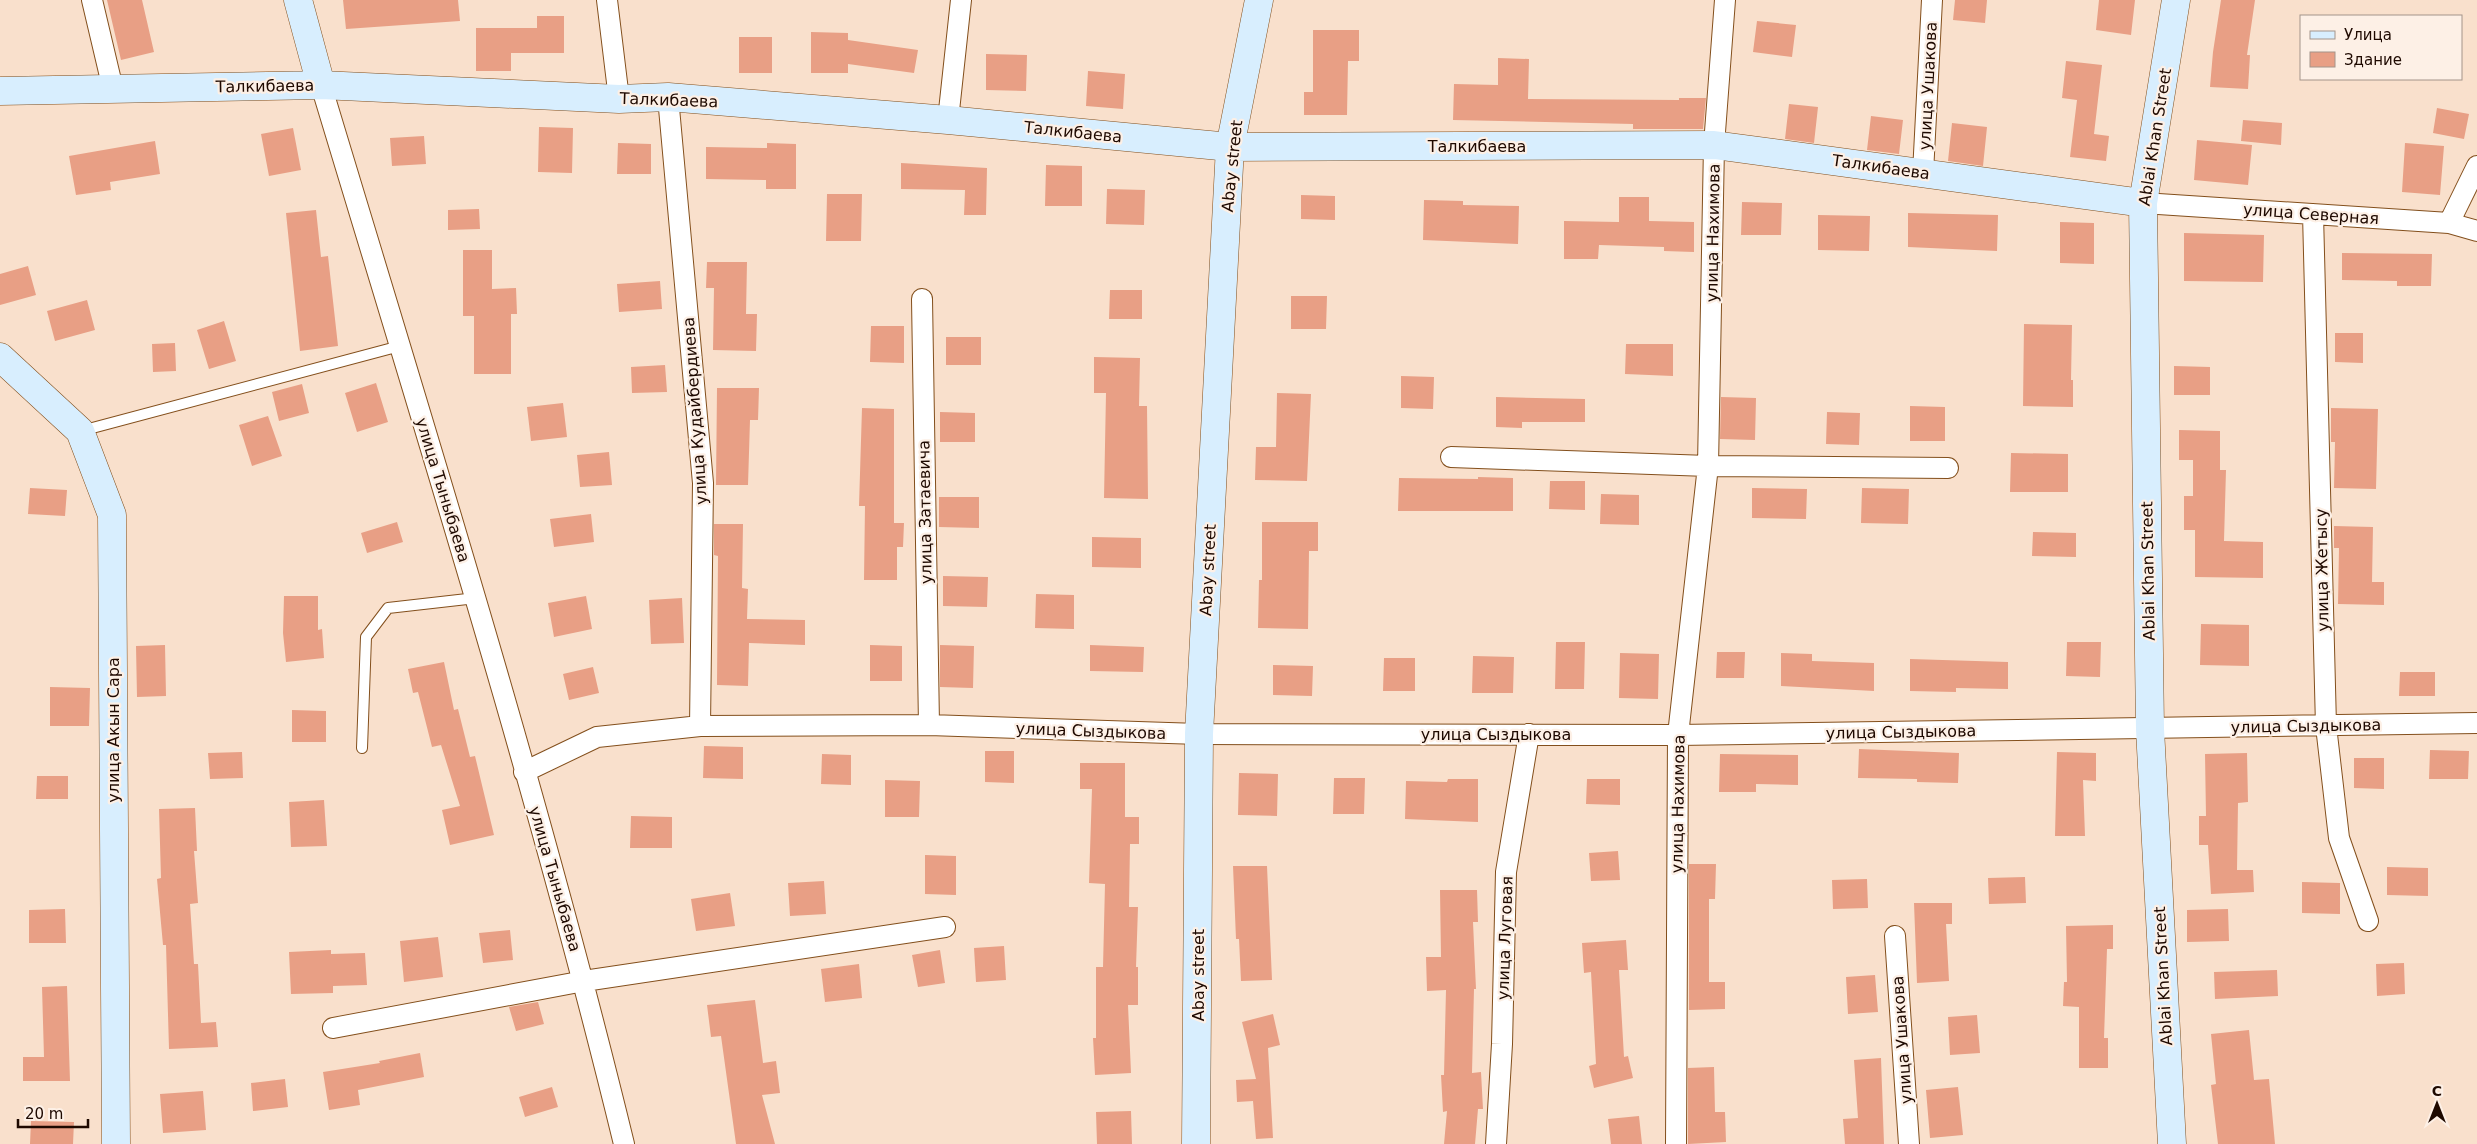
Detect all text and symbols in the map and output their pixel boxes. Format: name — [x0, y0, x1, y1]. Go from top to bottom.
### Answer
legend — [2300, 15, 2462, 80]
street label: улица Ушакова — [1915, 21, 1941, 151]
text: Улица — [2344, 26, 2392, 44]
text: Здание — [2344, 51, 2402, 69]
street label: Ablai Khan Street — [2135, 67, 2175, 207]
street label: Талкибаева — [215, 76, 314, 96]
street label: Талкибаева — [618, 89, 719, 111]
street label: Талкибаева — [1022, 117, 1123, 147]
street label: Abay street — [1218, 119, 1246, 213]
street label: Талкибаева — [1427, 137, 1526, 156]
street label: Талкибаева — [1830, 151, 1931, 183]
street label: улица Нахимова — [1702, 164, 1724, 302]
street label: улица Северная — [2242, 200, 2380, 228]
street label: улица Кудайбердиева — [679, 316, 711, 506]
street label: улица Тыныбаева — [412, 415, 474, 565]
street label: улица Затаевича — [914, 440, 936, 584]
street label: Ablai Khan Street — [2137, 501, 2159, 641]
street label: улица Жетысу — [2311, 508, 2333, 632]
street label: Abay street — [1196, 523, 1220, 617]
street label: улица Акын Сара — [104, 657, 123, 803]
street label: улица Сыздыкова — [2231, 715, 2381, 737]
street label: улица Сыздыкова — [1015, 719, 1167, 743]
street label: улица Сыздыкова — [1826, 721, 1976, 743]
street label: улица Сыздыкова — [1421, 725, 1571, 744]
street label: улица Нахимова — [1667, 735, 1689, 873]
street label: улица Тыныбаева — [525, 804, 585, 954]
street label: улица Луговая — [1493, 875, 1517, 1001]
street label: Ablai Khan Street — [2150, 906, 2176, 1046]
street label: Abay street — [1189, 929, 1208, 1021]
street label: улица Ушакова — [1888, 975, 1916, 1105]
north arrow — [2412, 1079, 2462, 1129]
text: С — [2432, 1083, 2442, 1099]
scale bar — [18, 1096, 88, 1128]
text: 20 m — [25, 1105, 63, 1123]

